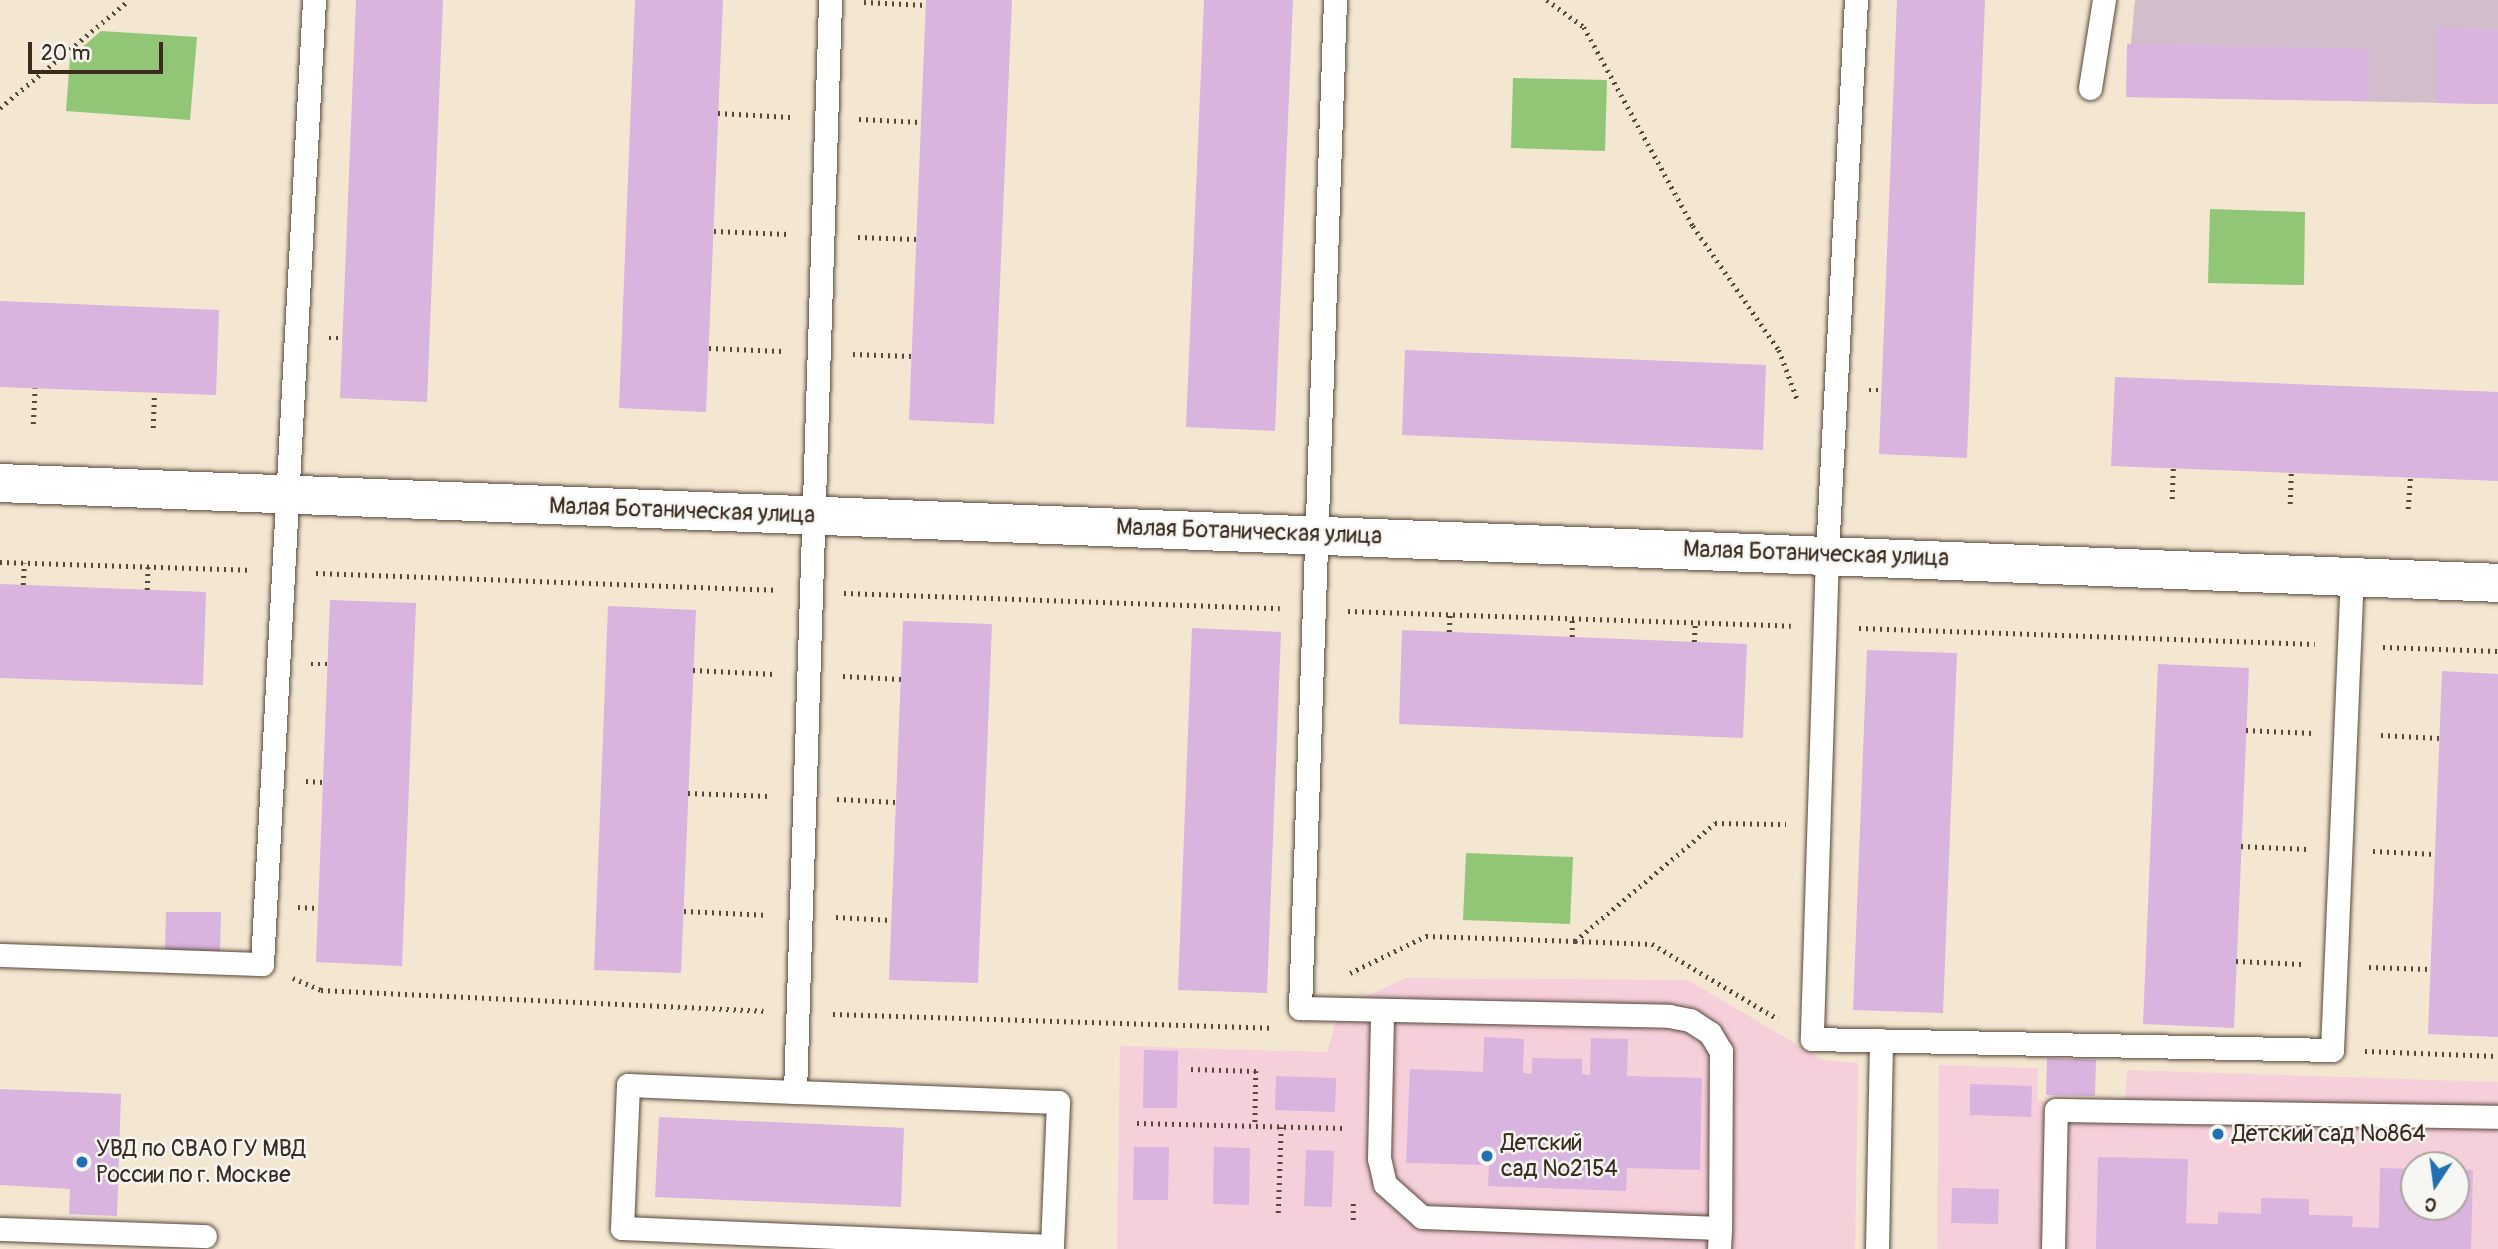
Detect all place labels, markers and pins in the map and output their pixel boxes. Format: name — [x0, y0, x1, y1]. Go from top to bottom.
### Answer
place label: Детский сад №864 — [2232, 1120, 2426, 1148]
marker: Детский сад №864 — [2210, 1126, 2226, 1142]
place label: Детский сад №2154 — [1501, 1129, 1618, 1183]
place label: УВД по СВАО ГУ МВД России по г. Москве — [96, 1135, 306, 1189]
marker: Детский сад №2154 — [1479, 1148, 1495, 1164]
marker: УВД по СВАО ГУ МВД России по г. Москве — [74, 1154, 90, 1170]

